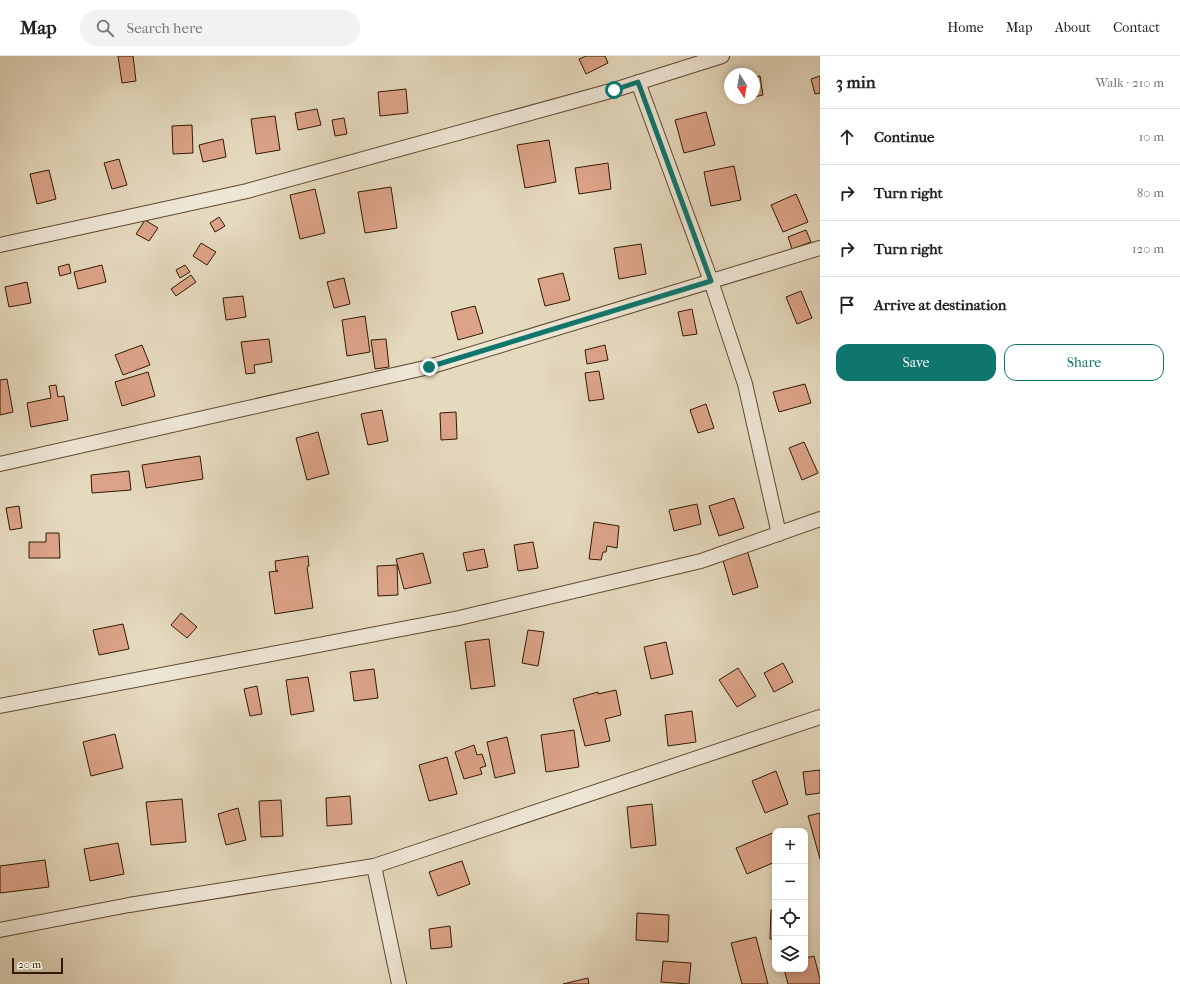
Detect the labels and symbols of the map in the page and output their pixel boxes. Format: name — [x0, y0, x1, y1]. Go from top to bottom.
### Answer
north arrow — [724, 68, 760, 104]
route start — [605, 81, 623, 99]
route end — [420, 358, 438, 376]
scale bar — [12, 956, 63, 975]

